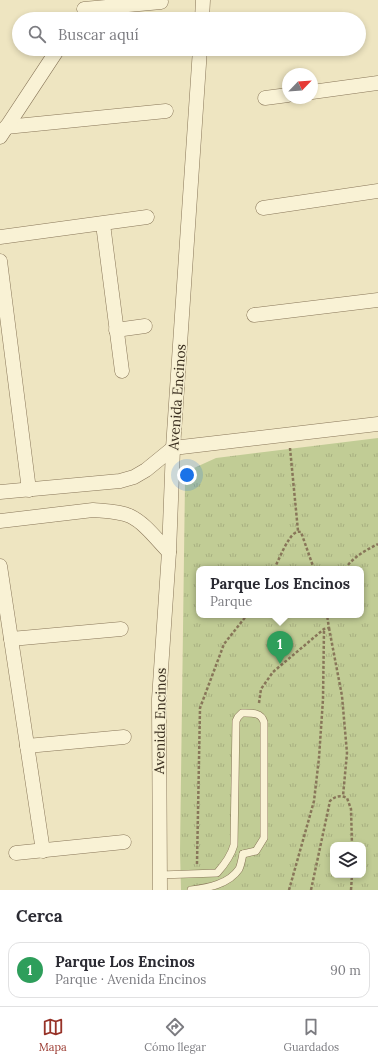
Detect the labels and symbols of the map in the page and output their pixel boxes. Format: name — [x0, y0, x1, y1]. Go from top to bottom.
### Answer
north arrow — [282, 68, 318, 104]
street label: Avenida Encinos — [164, 343, 190, 452]
your location — [177, 465, 197, 485]
pin: 1 — [267, 631, 293, 664]
street label: Avenida Encinos — [150, 668, 170, 775]

